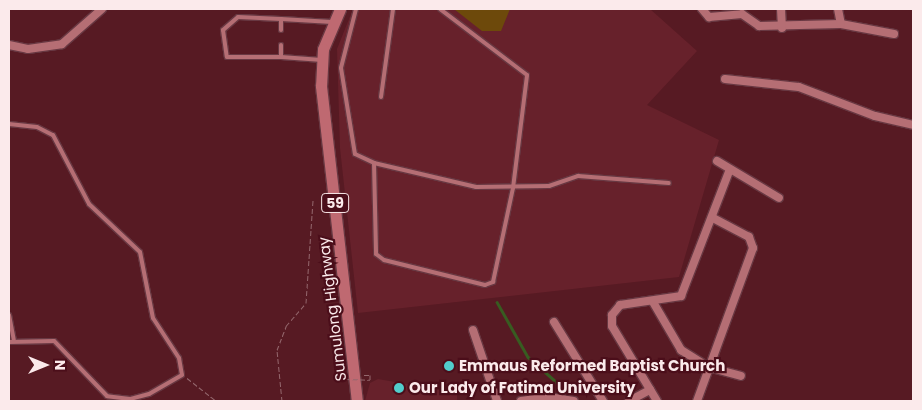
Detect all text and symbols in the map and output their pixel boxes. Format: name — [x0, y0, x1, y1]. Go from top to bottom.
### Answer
road number: 59 — [320, 192, 350, 214]
street label: Sumulong Highway — [314, 236, 350, 382]
north arrow — [20, 340, 70, 390]
place label: Emmaus Reformed Baptist Church — [459, 357, 725, 375]
text: N — [50, 360, 70, 370]
marker: Emmaus Reformed Baptist Church — [443, 360, 455, 372]
place label: Our Lady of Fatima University — [409, 379, 635, 397]
marker: Our Lady of Fatima University — [393, 382, 405, 394]

